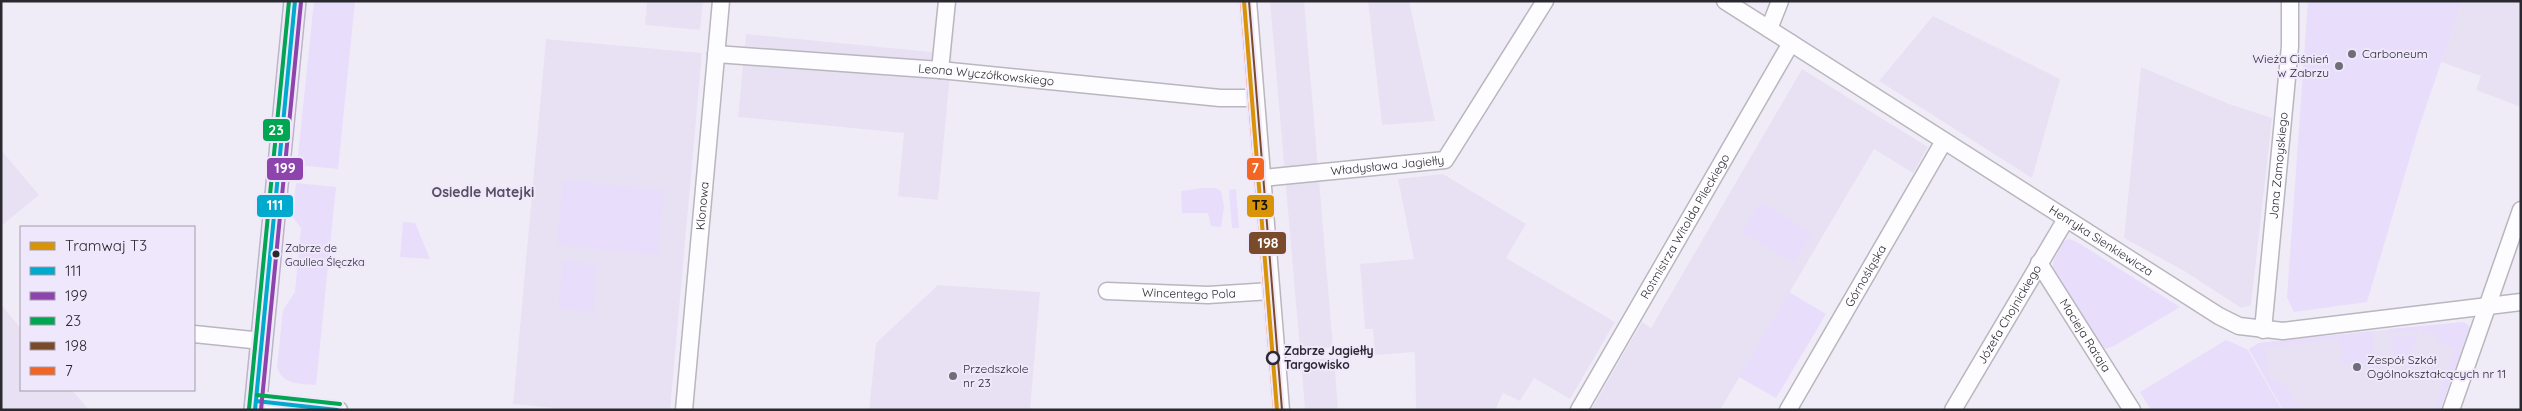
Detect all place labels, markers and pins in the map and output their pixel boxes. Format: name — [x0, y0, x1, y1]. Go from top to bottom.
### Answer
place label: Carboneum — [2362, 46, 2428, 61]
marker: Carboneum — [2346, 48, 2358, 60]
place label: Wieża Ciśnień w Zabrzu — [2253, 51, 2329, 80]
marker: Wieża Ciśnień w Zabrzu — [2333, 60, 2345, 72]
place label: Zabrze de Gaullea Ślęczka — [285, 241, 365, 269]
marker: Zabrze de Gaullea Ślęczka — [271, 249, 281, 259]
place label: Zabrze Jagiełły Targowisko — [1284, 343, 1373, 372]
marker: Zabrze Jagiełły Targowisko — [1266, 351, 1280, 365]
place label: Zespół Szkół Ogólnokształcących nr 11 — [2367, 352, 2506, 381]
place label: Przedszkole nr 23 — [963, 361, 1029, 390]
marker: Zespół Szkół Ogólnokształcących nr 11 — [2351, 361, 2363, 373]
marker: Przedszkole nr 23 — [947, 370, 959, 382]

